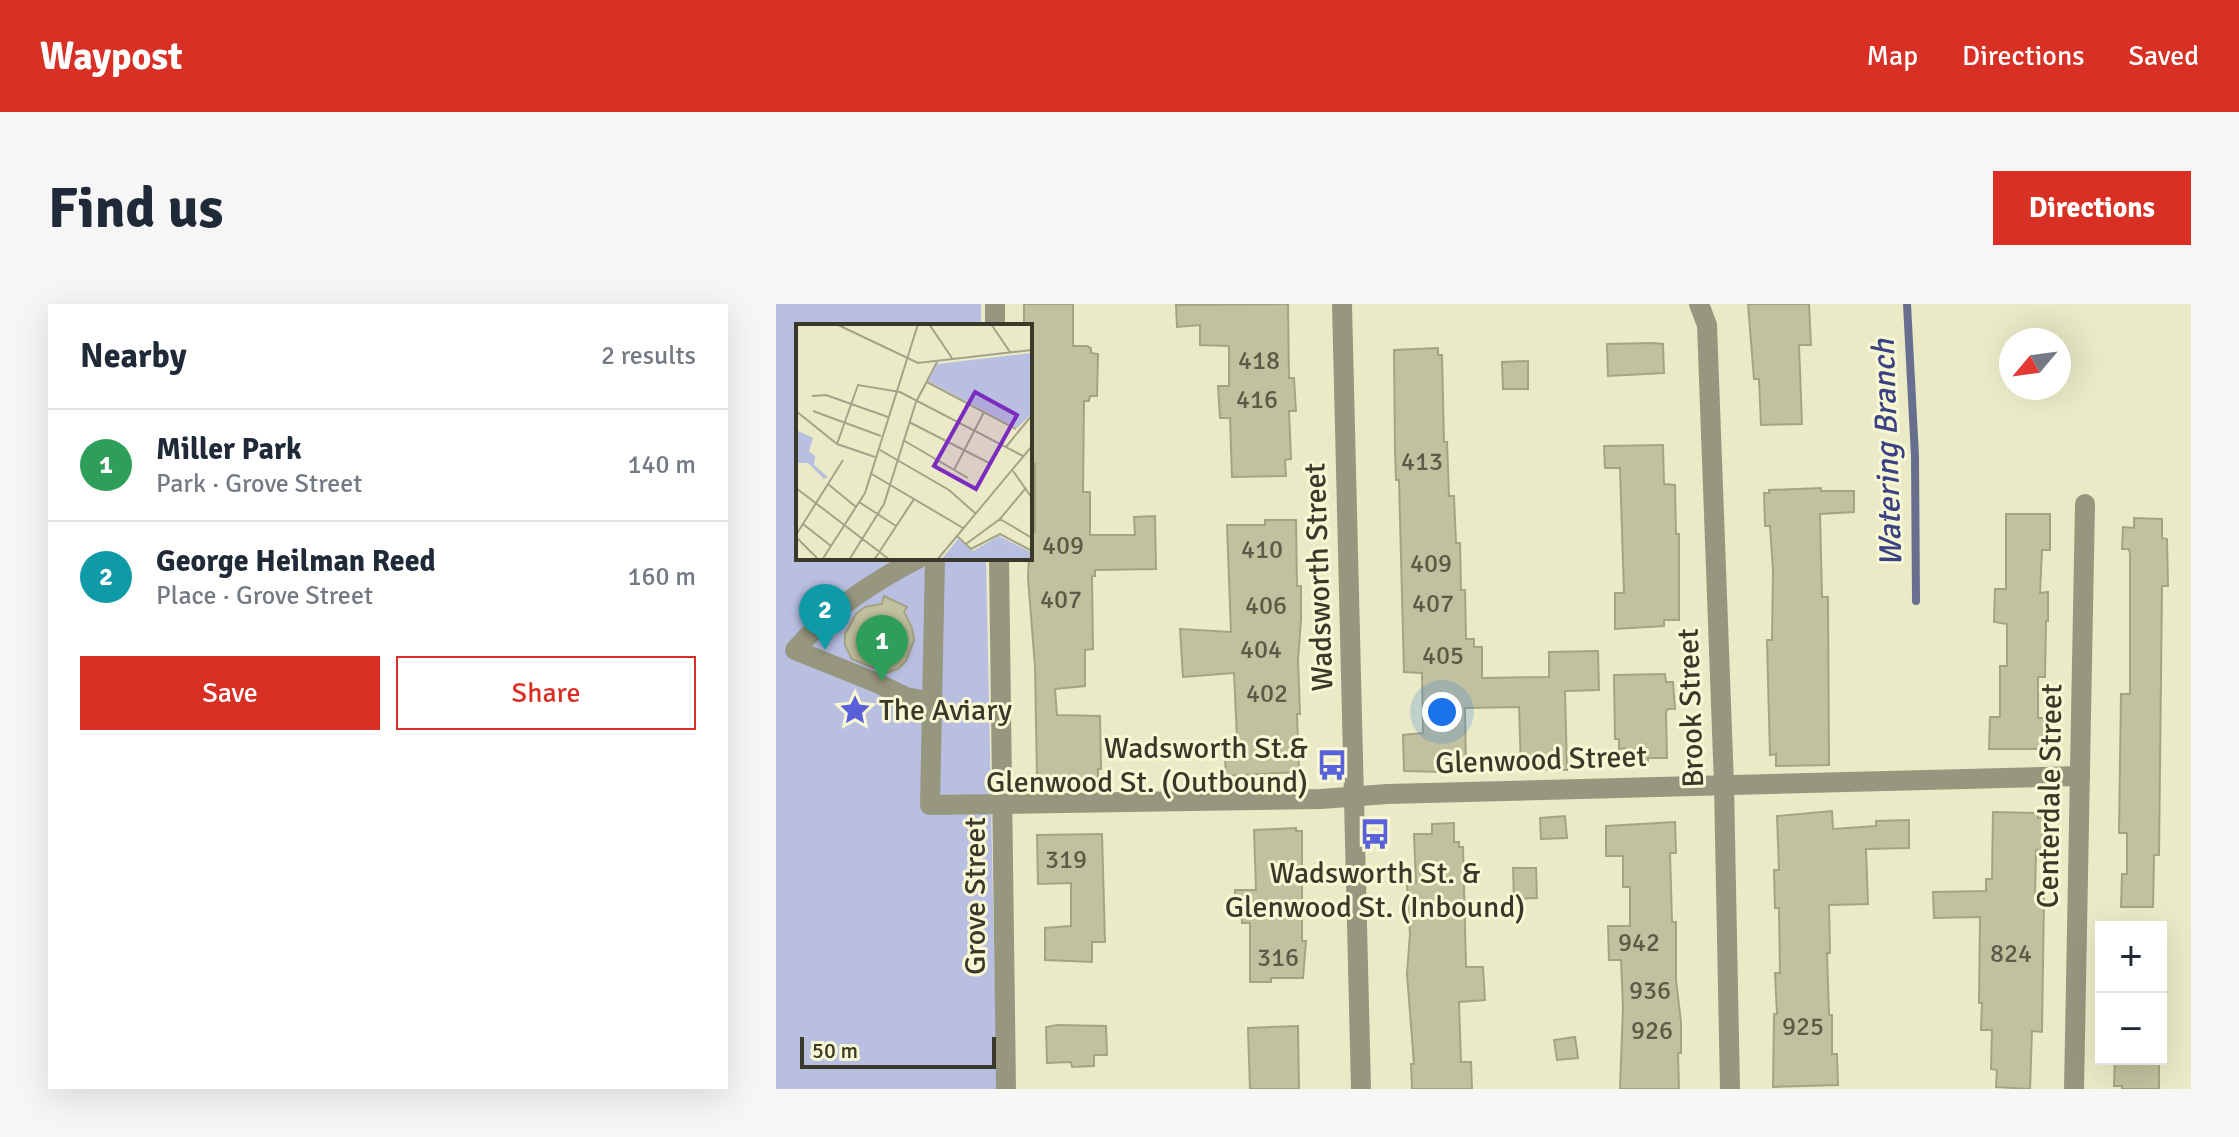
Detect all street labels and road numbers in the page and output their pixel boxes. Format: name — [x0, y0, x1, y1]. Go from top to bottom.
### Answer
street label: Wadsworth Street — [1297, 462, 1341, 692]
street label: Brook Street — [1670, 628, 1712, 788]
street label: Centerdale Street — [2030, 683, 2070, 909]
street label: Glenwood Street — [1434, 738, 1648, 782]
street label: Grove Street — [957, 817, 994, 975]

